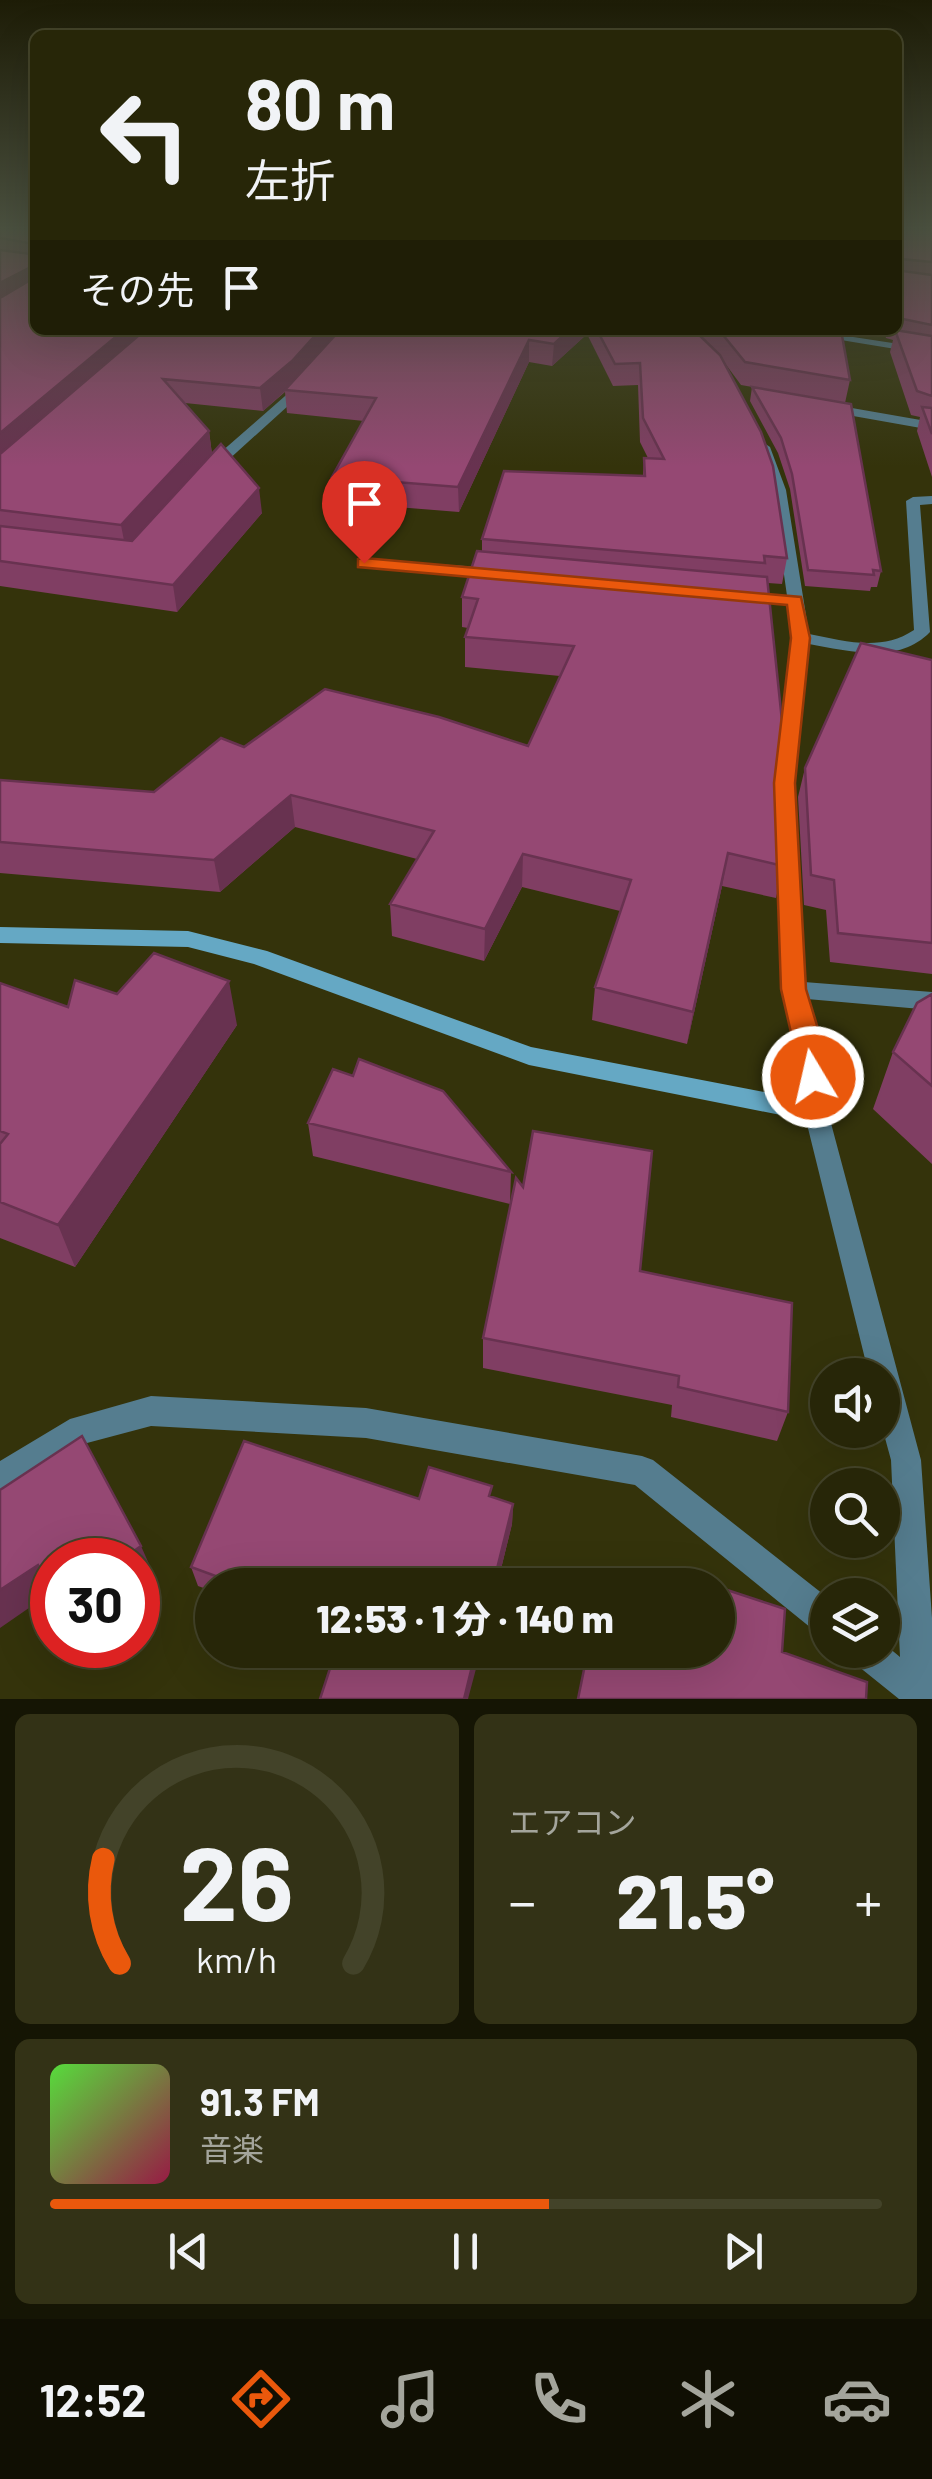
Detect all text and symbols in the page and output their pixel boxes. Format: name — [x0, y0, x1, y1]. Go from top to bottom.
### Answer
text: 80 m — [245, 60, 395, 144]
icon: left — [80, 70, 210, 200]
text: 左折 — [245, 152, 335, 206]
icon: arrive — [214, 260, 269, 315]
text: その先 — [80, 266, 194, 312]
pin — [322, 461, 407, 564]
icon: arrive — [337, 476, 392, 531]
position arrow — [761, 1025, 865, 1129]
map controls — [810, 1358, 900, 1668]
button: sound — [810, 1358, 900, 1448]
button: search — [810, 1468, 900, 1558]
speed limit sign: 30 — [30, 1538, 160, 1668]
button: layers — [810, 1578, 900, 1668]
text: 12:53 · 1 分 · 140 m — [316, 1595, 614, 1641]
text: エアコン — [509, 1802, 637, 1840]
text: 26 — [180, 1817, 294, 1942]
text: 21.5° — [616, 1854, 774, 1944]
text: − — [509, 1867, 536, 1933]
text: + — [854, 1867, 882, 1933]
text: km/h — [196, 1937, 277, 1980]
text: 91.3 FM — [200, 2078, 320, 2124]
text: 音楽 — [200, 2129, 264, 2167]
icon: previous — [161, 2224, 216, 2279]
icon: pause — [438, 2224, 493, 2279]
icon: next — [716, 2224, 771, 2279]
icon: directions — [226, 2364, 296, 2434]
icon: music — [375, 2364, 445, 2434]
icon: phone — [524, 2364, 594, 2434]
icon: climate — [673, 2364, 743, 2434]
icon: car — [822, 2364, 892, 2434]
text: 12:52 — [40, 2372, 147, 2426]

